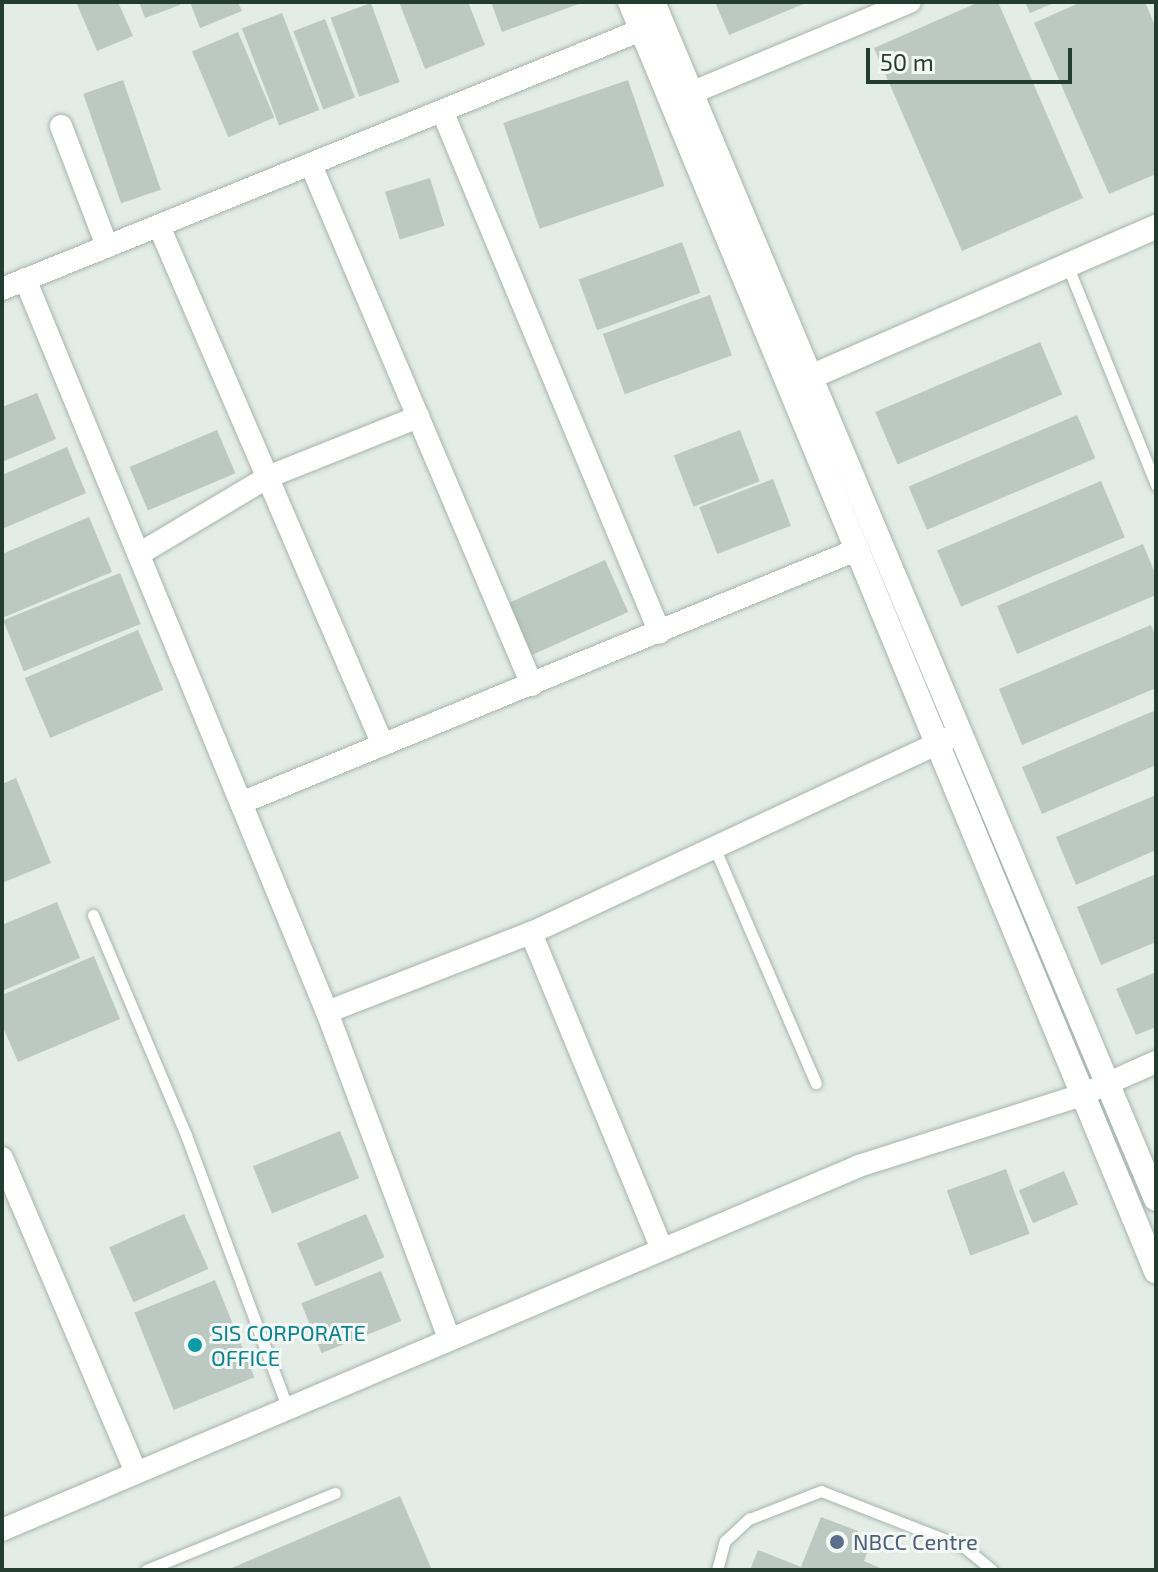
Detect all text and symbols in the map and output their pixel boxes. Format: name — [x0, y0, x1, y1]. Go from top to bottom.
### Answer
scale bar — [870, 32, 1076, 82]
text: 50 m — [880, 47, 934, 76]
place label: SIS CORPORATE OFFICE — [211, 1319, 366, 1370]
marker: SIS CORPORATE OFFICE — [186, 1336, 204, 1354]
place label: NBCC Centre — [853, 1529, 978, 1555]
marker: NBCC Centre — [828, 1533, 846, 1551]

